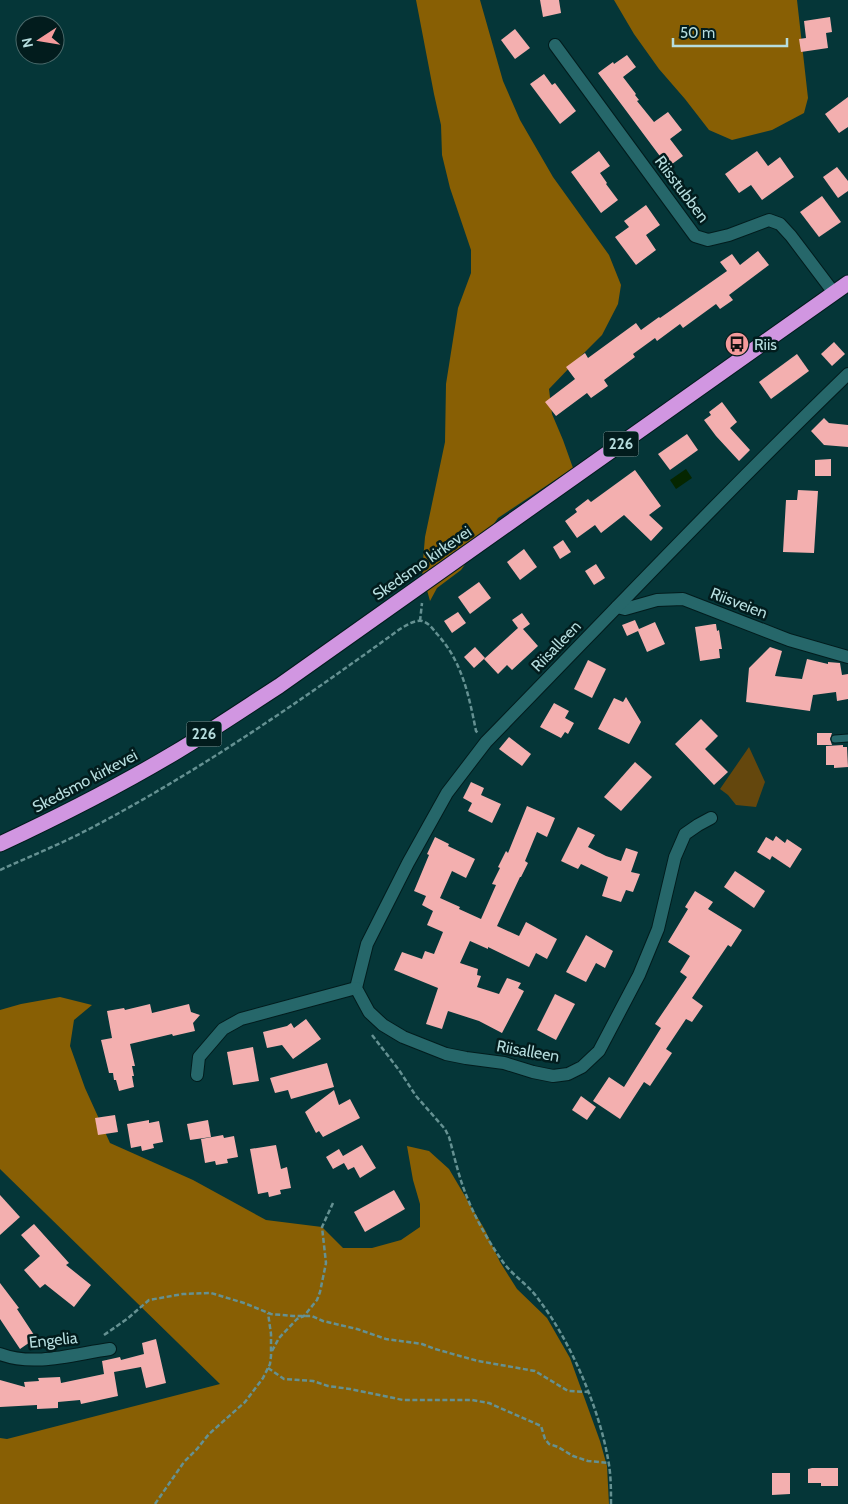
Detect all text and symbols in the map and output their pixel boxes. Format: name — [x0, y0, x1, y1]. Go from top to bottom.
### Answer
north arrow — [15, 15, 65, 65]
scale bar — [673, 15, 787, 47]
text: 50 m — [680, 24, 715, 42]
text: N — [17, 36, 37, 49]
street label: Riisstubben — [651, 152, 713, 226]
bus stop icon: Riis — [724, 331, 750, 357]
place label: Riis — [754, 335, 777, 354]
road number: 226 — [604, 432, 638, 456]
street label: Skedsmo kirkevei — [369, 522, 475, 604]
street label: Riisveien — [708, 583, 770, 623]
street label: Riisalleen — [527, 617, 585, 675]
road number: 226 — [186, 722, 222, 746]
street label: Skedsmo kirkevei — [29, 745, 141, 817]
street label: Riisalleen — [495, 1036, 561, 1066]
street label: Engelia — [28, 1328, 79, 1352]

